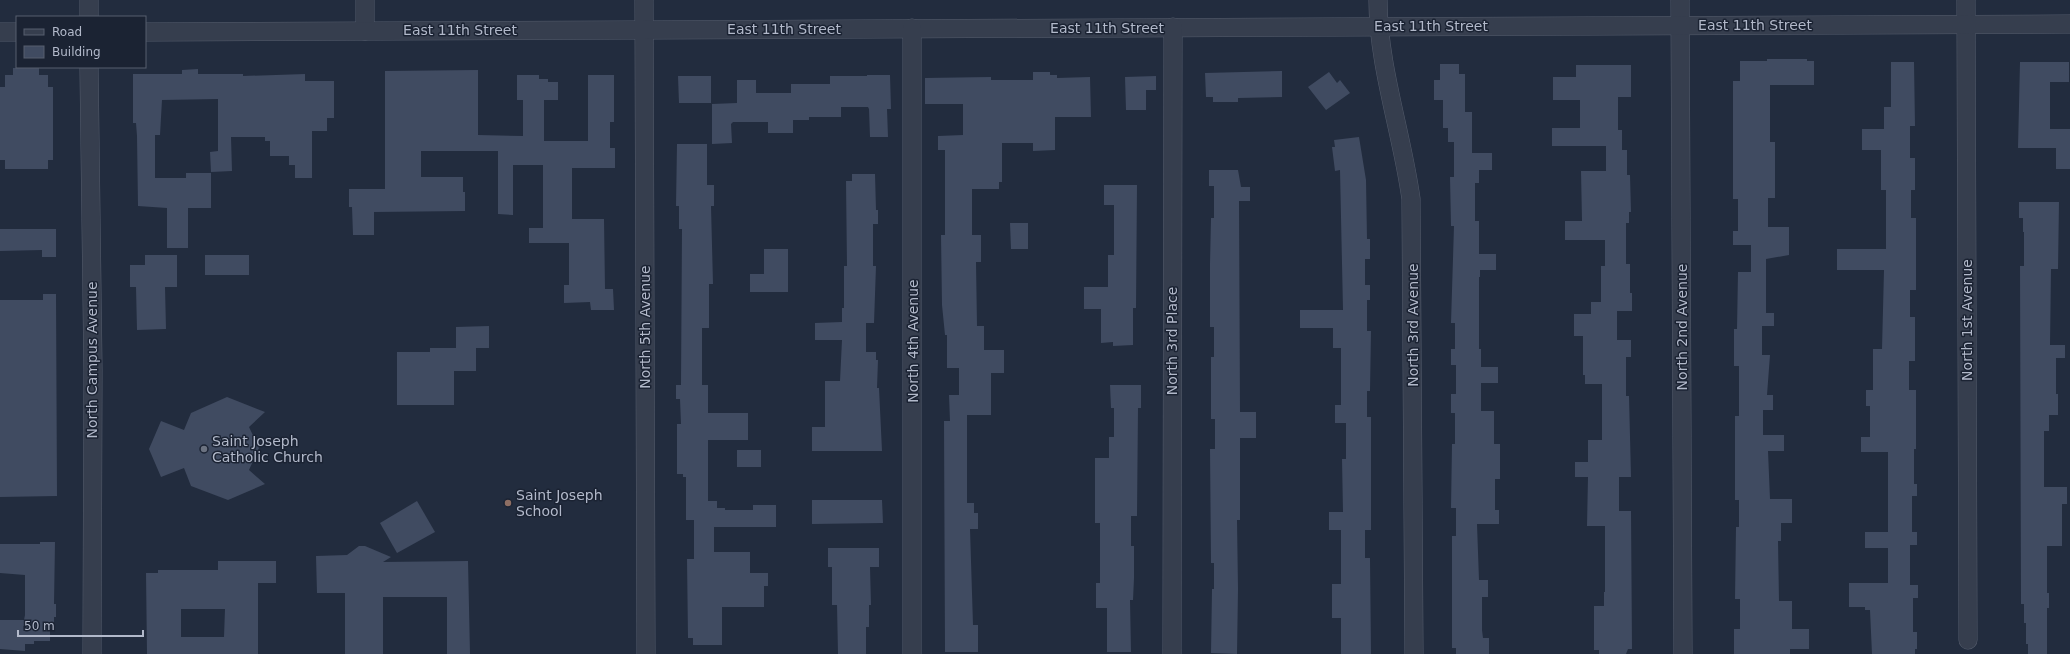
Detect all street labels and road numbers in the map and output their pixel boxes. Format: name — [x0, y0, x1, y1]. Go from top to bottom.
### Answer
street label: East 11th Street — [1698, 17, 1812, 33]
street label: East 11th Street — [1374, 18, 1488, 34]
street label: East 11th Street — [1050, 20, 1164, 36]
street label: East 11th Street — [727, 21, 841, 37]
street label: East 11th Street — [403, 22, 517, 38]
street label: North 1st Avenue — [1959, 259, 1975, 381]
street label: North 3rd Avenue — [1405, 263, 1421, 387]
street label: North 2nd Avenue — [1674, 264, 1690, 390]
street label: North 5th Avenue — [637, 265, 653, 389]
street label: North 4th Avenue — [905, 279, 921, 403]
street label: North Campus Avenue — [84, 281, 100, 439]
street label: North 3rd Place — [1164, 287, 1180, 395]

